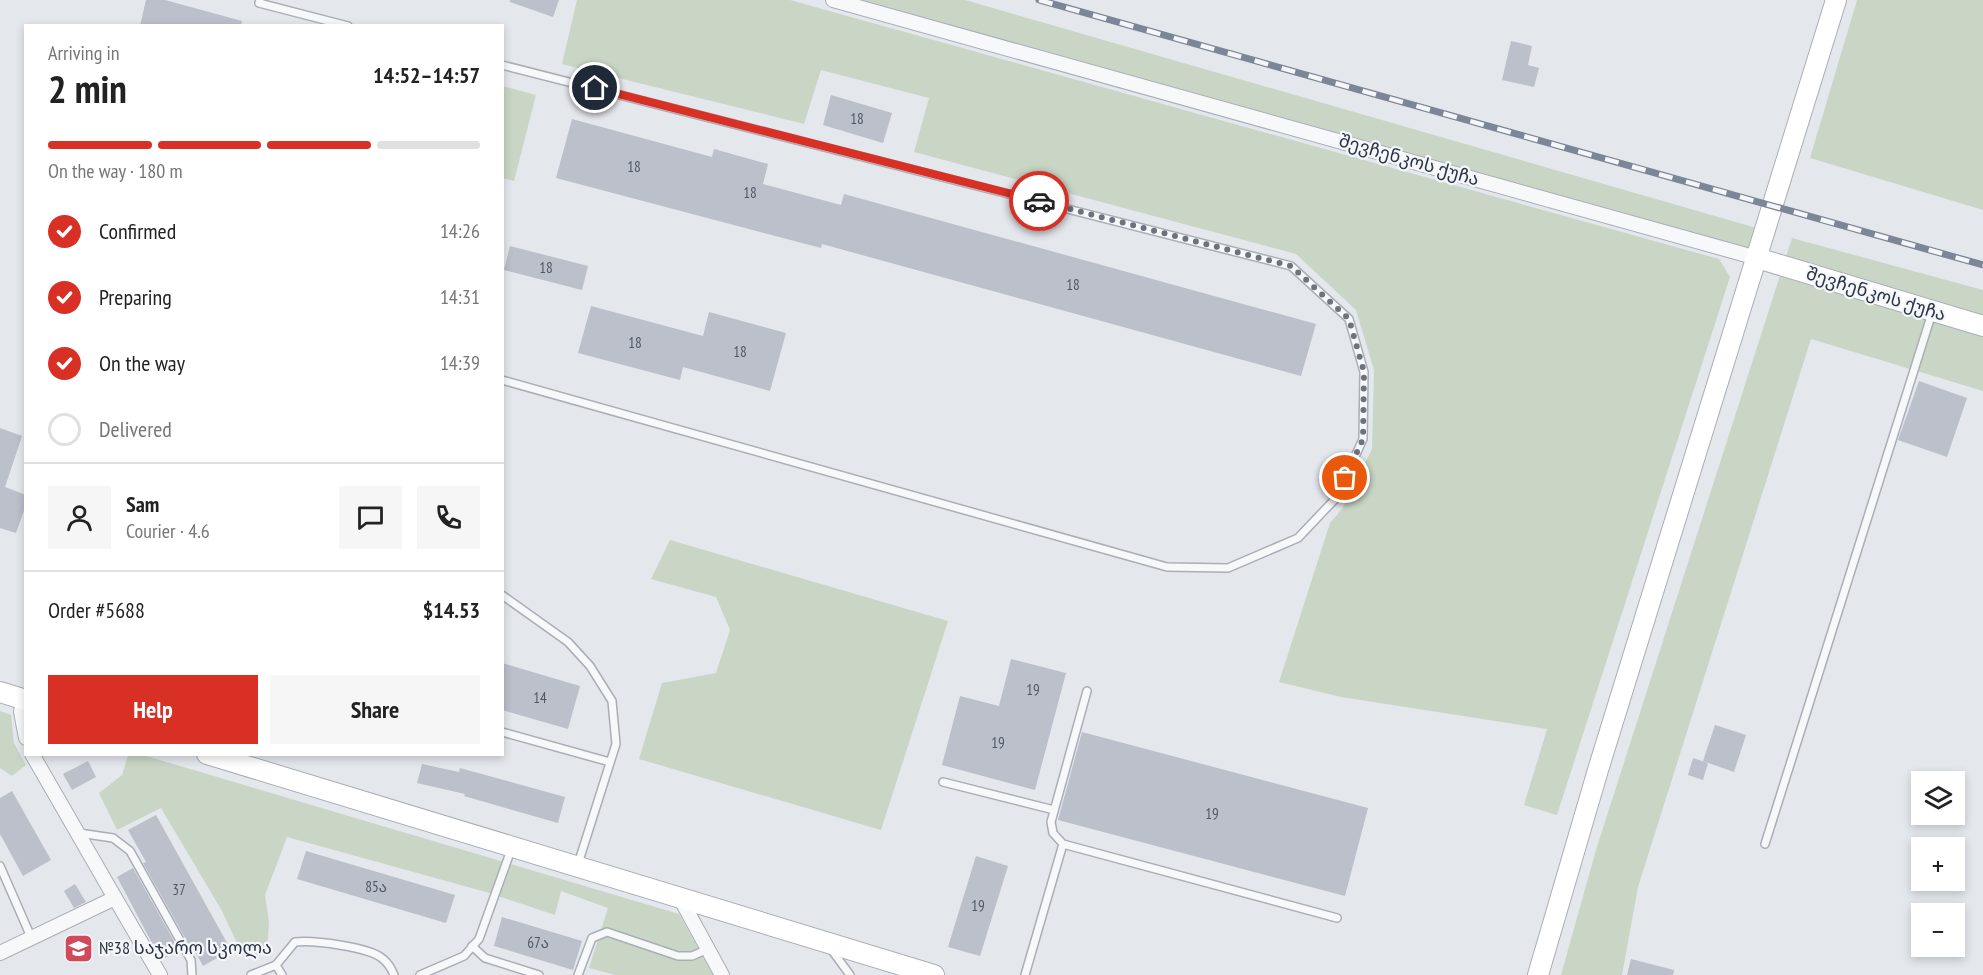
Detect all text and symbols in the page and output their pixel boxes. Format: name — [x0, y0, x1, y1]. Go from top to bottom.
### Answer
text: Arriving in — [48, 40, 120, 66]
text: 14:52–14:57 — [373, 61, 480, 89]
pin — [569, 62, 620, 113]
text: 2 min — [48, 63, 127, 114]
icon: home — [578, 71, 611, 104]
house number: 18 — [850, 109, 864, 128]
street label: შევჩენკოს ქუჩა — [1336, 128, 1482, 191]
house number: 18 — [627, 157, 641, 176]
text: On the way · 180 m — [48, 158, 183, 184]
courier — [1009, 171, 1069, 231]
house number: 18 — [743, 183, 757, 202]
icon: car — [1023, 185, 1056, 218]
icon: check — [48, 215, 81, 248]
text: Confirmed — [99, 217, 176, 245]
text: 14:26 — [440, 218, 480, 244]
house number: 18 — [539, 258, 553, 277]
street label: შევჩენკოს ქუჩა — [1803, 261, 1949, 326]
house number: 18 — [1066, 275, 1080, 294]
icon: check — [48, 281, 81, 314]
text: Preparing — [99, 283, 172, 311]
text: 14:31 — [440, 284, 480, 310]
house number: 18 — [628, 333, 642, 352]
house number: 18 — [733, 342, 747, 361]
icon: check — [48, 347, 81, 380]
text: On the way — [99, 349, 185, 377]
text: 14:39 — [440, 350, 480, 376]
text: Delivered — [99, 415, 172, 443]
pin — [1319, 452, 1370, 503]
icon: bag — [1328, 461, 1361, 494]
button: person — [48, 486, 111, 549]
button: chat — [339, 486, 402, 549]
button: phone — [417, 486, 480, 549]
text: Sam — [126, 490, 159, 518]
text: Courier · 4.6 — [126, 518, 210, 544]
text: Order #5688 — [48, 596, 145, 624]
text: $14.53 — [423, 596, 480, 624]
button: Help — [48, 675, 258, 744]
button: Share — [270, 675, 480, 744]
house number: 19 — [1026, 680, 1040, 699]
house number: 14 — [533, 688, 547, 707]
house number: 19 — [991, 733, 1005, 752]
map controls — [1911, 771, 1965, 957]
button: layers — [1911, 771, 1965, 825]
house number: 19 — [1205, 804, 1219, 823]
button: + — [1911, 837, 1965, 891]
house number: 85ა — [365, 877, 387, 896]
house number: 37 — [172, 880, 186, 899]
house number: 19 — [971, 896, 985, 915]
button: − — [1911, 903, 1965, 957]
school or university icon: №38 საჯარო სკოლა — [62, 932, 94, 964]
house number: 67ა — [527, 933, 549, 952]
place label: №38 საჯარო სკოლა — [99, 936, 272, 959]

